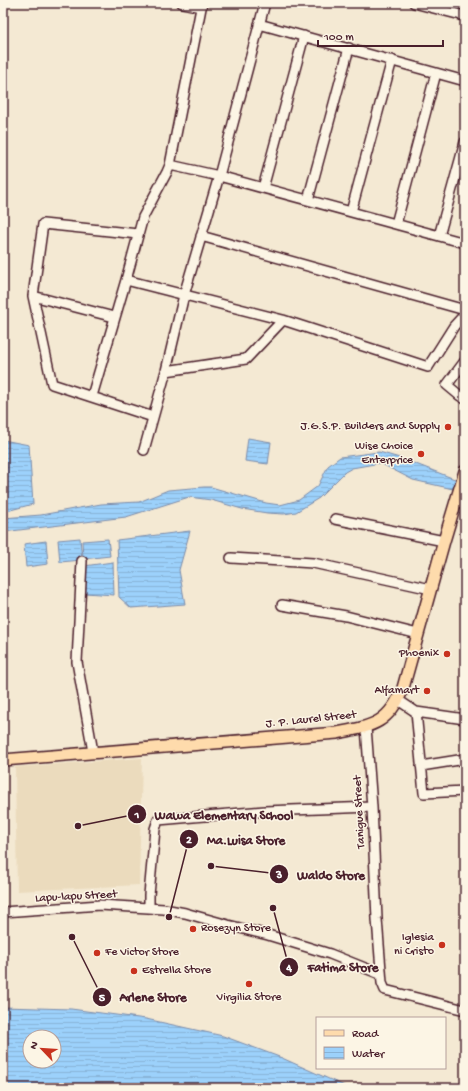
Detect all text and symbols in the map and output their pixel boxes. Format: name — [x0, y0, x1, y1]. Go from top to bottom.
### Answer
scale bar — [318, 22, 443, 48]
text: 100 m — [323, 31, 354, 45]
place label: J.G.S.P. Builders and Supply — [300, 420, 440, 434]
marker: J.G.S.P. Builders and Supply — [443, 422, 453, 432]
place label: Wise Choice Enterprice — [355, 440, 414, 468]
marker: Wise Choice Enterprice — [416, 449, 426, 459]
place label: Phoenix — [398, 647, 440, 661]
marker: Phoenix — [442, 649, 452, 659]
place label: Alfamart — [375, 684, 420, 698]
marker: Alfamart — [422, 686, 432, 696]
street label: J. P. Laurel Street — [265, 708, 358, 732]
street label: Tanigue Street — [351, 774, 369, 850]
callout: Wawa Elementary School — [127, 802, 302, 827]
text: 1 — [134, 809, 140, 823]
text: Wawa Elementary School — [154, 809, 294, 824]
callout: Ma.Luisa Store — [179, 827, 293, 852]
text: 2 — [186, 834, 192, 848]
text: Ma.Luisa Store — [207, 834, 287, 849]
callout: Waldo Store — [269, 861, 373, 886]
text: 3 — [275, 869, 282, 883]
text: Waldo Store — [296, 869, 366, 884]
street label: Lapu-lapu Street — [35, 888, 118, 906]
place label: Rosezyn Store — [201, 922, 272, 936]
marker: Rosezyn Store — [188, 924, 198, 934]
place label: Iglesia ni Cristo — [394, 931, 434, 959]
marker: Iglesia ni Cristo — [437, 940, 447, 950]
place label: Fe Victor Store — [104, 946, 180, 960]
marker: Fe Victor Store — [92, 948, 102, 958]
callout: Fatima Store — [279, 954, 386, 979]
text: Fatima Store — [307, 961, 380, 976]
text: 4 — [285, 962, 292, 976]
place label: Estrella Store — [142, 964, 212, 978]
marker: Estrella Store — [129, 966, 139, 976]
marker: Virgilia Store — [244, 979, 254, 989]
callout: Arlene Store — [92, 984, 195, 1009]
text: Arlene Store — [118, 991, 188, 1006]
place label: Virgilia Store — [216, 991, 282, 1005]
text: 5 — [99, 992, 106, 1006]
legend — [316, 1017, 446, 1069]
text: Road — [352, 1028, 379, 1042]
north arrow — [22, 1029, 62, 1069]
text: N — [28, 1040, 42, 1051]
text: Water — [352, 1048, 386, 1062]

